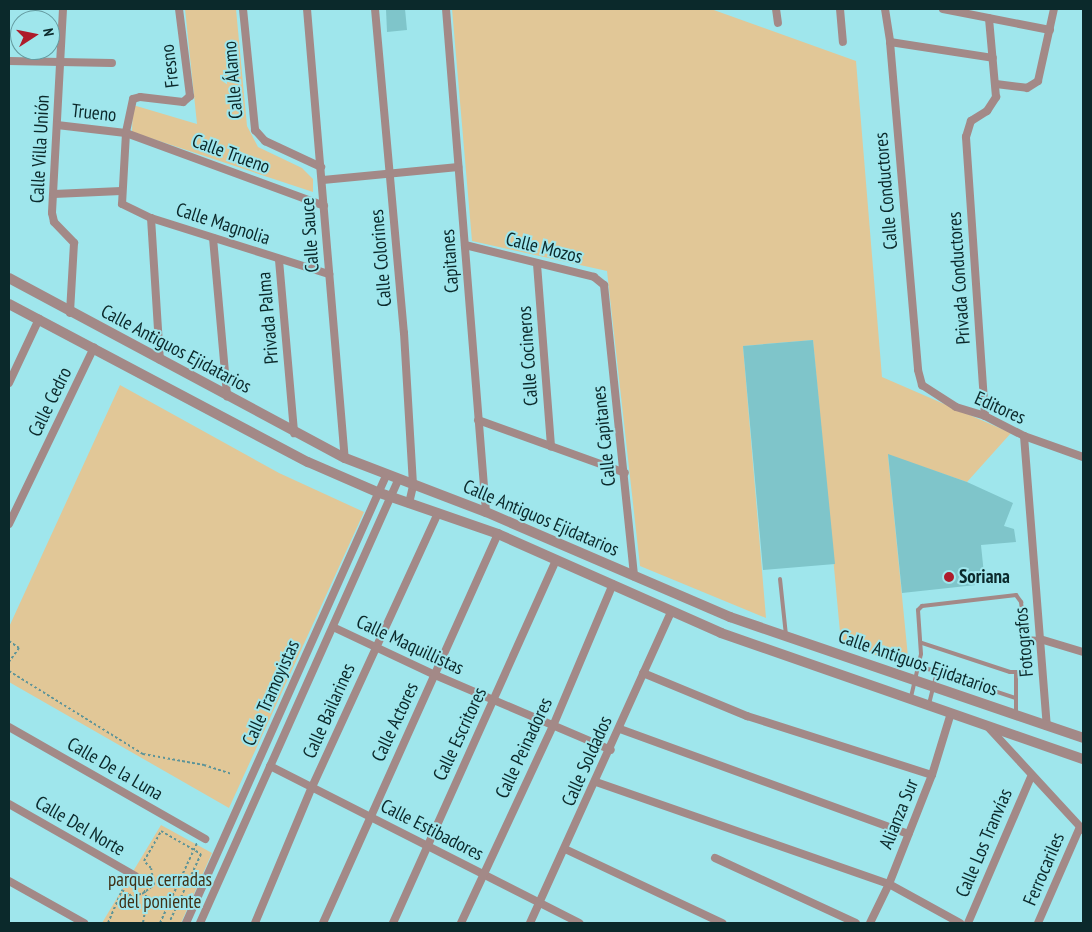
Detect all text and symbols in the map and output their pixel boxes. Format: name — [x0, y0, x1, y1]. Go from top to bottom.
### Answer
north arrow — [10, 10, 60, 60]
text: N — [39, 27, 58, 38]
street label: Calle Álamo — [218, 40, 248, 120]
street label: Fresno — [156, 43, 184, 89]
street label: Calle Villa Unión — [26, 94, 54, 204]
street label: Trueno — [71, 99, 117, 127]
street label: Calle Trueno — [189, 129, 273, 179]
street label: Calle Conductores — [870, 131, 902, 251]
street label: Calle Sauce — [296, 197, 324, 273]
street label: Calle Magnolia — [173, 198, 273, 250]
street label: Calle Colorines — [365, 208, 397, 308]
street label: Privada Conductores — [943, 211, 975, 345]
street label: Calle Mozos — [503, 227, 585, 269]
street label: Capitanes — [436, 228, 464, 294]
street label: Privada Palma — [253, 271, 283, 365]
street label: Calle Antiguos Ejidatarios — [97, 300, 255, 398]
street label: Calle Cocineros — [513, 305, 543, 407]
street label: Calle Cedro — [23, 364, 77, 440]
street label: Calle Capitanes — [587, 385, 621, 487]
street label: Editores — [971, 387, 1029, 429]
street label: Calle Antiguos Ejidatarios — [459, 475, 623, 561]
place label: Soriana — [959, 566, 1010, 588]
marker: Soriana — [943, 571, 955, 583]
street label: Fotografos — [1010, 606, 1038, 678]
street label: Calle Maquillistas — [353, 610, 467, 680]
street label: Calle Antiguos Ejidatarios — [835, 625, 1001, 701]
street label: Calle Tramoyistas — [237, 636, 305, 750]
street label: Calle Bailarines — [298, 660, 360, 762]
street label: Calle Actores — [367, 679, 423, 765]
street label: Calle Escritores — [428, 684, 492, 784]
street label: Calle Peinadores — [491, 694, 557, 802]
street label: Calle Soldados — [557, 712, 617, 810]
street label: Calle De la Luna — [63, 733, 167, 805]
street label: Alianza Sur — [875, 776, 923, 852]
street label: Calle Los Tranvías — [951, 785, 1017, 901]
street label: Calle Del Norte — [31, 791, 129, 861]
street label: Calle Estibadores — [377, 794, 487, 866]
street label: Ferrocariles — [1019, 829, 1069, 909]
park label: parque cerradas del poniente — [108, 869, 212, 913]

